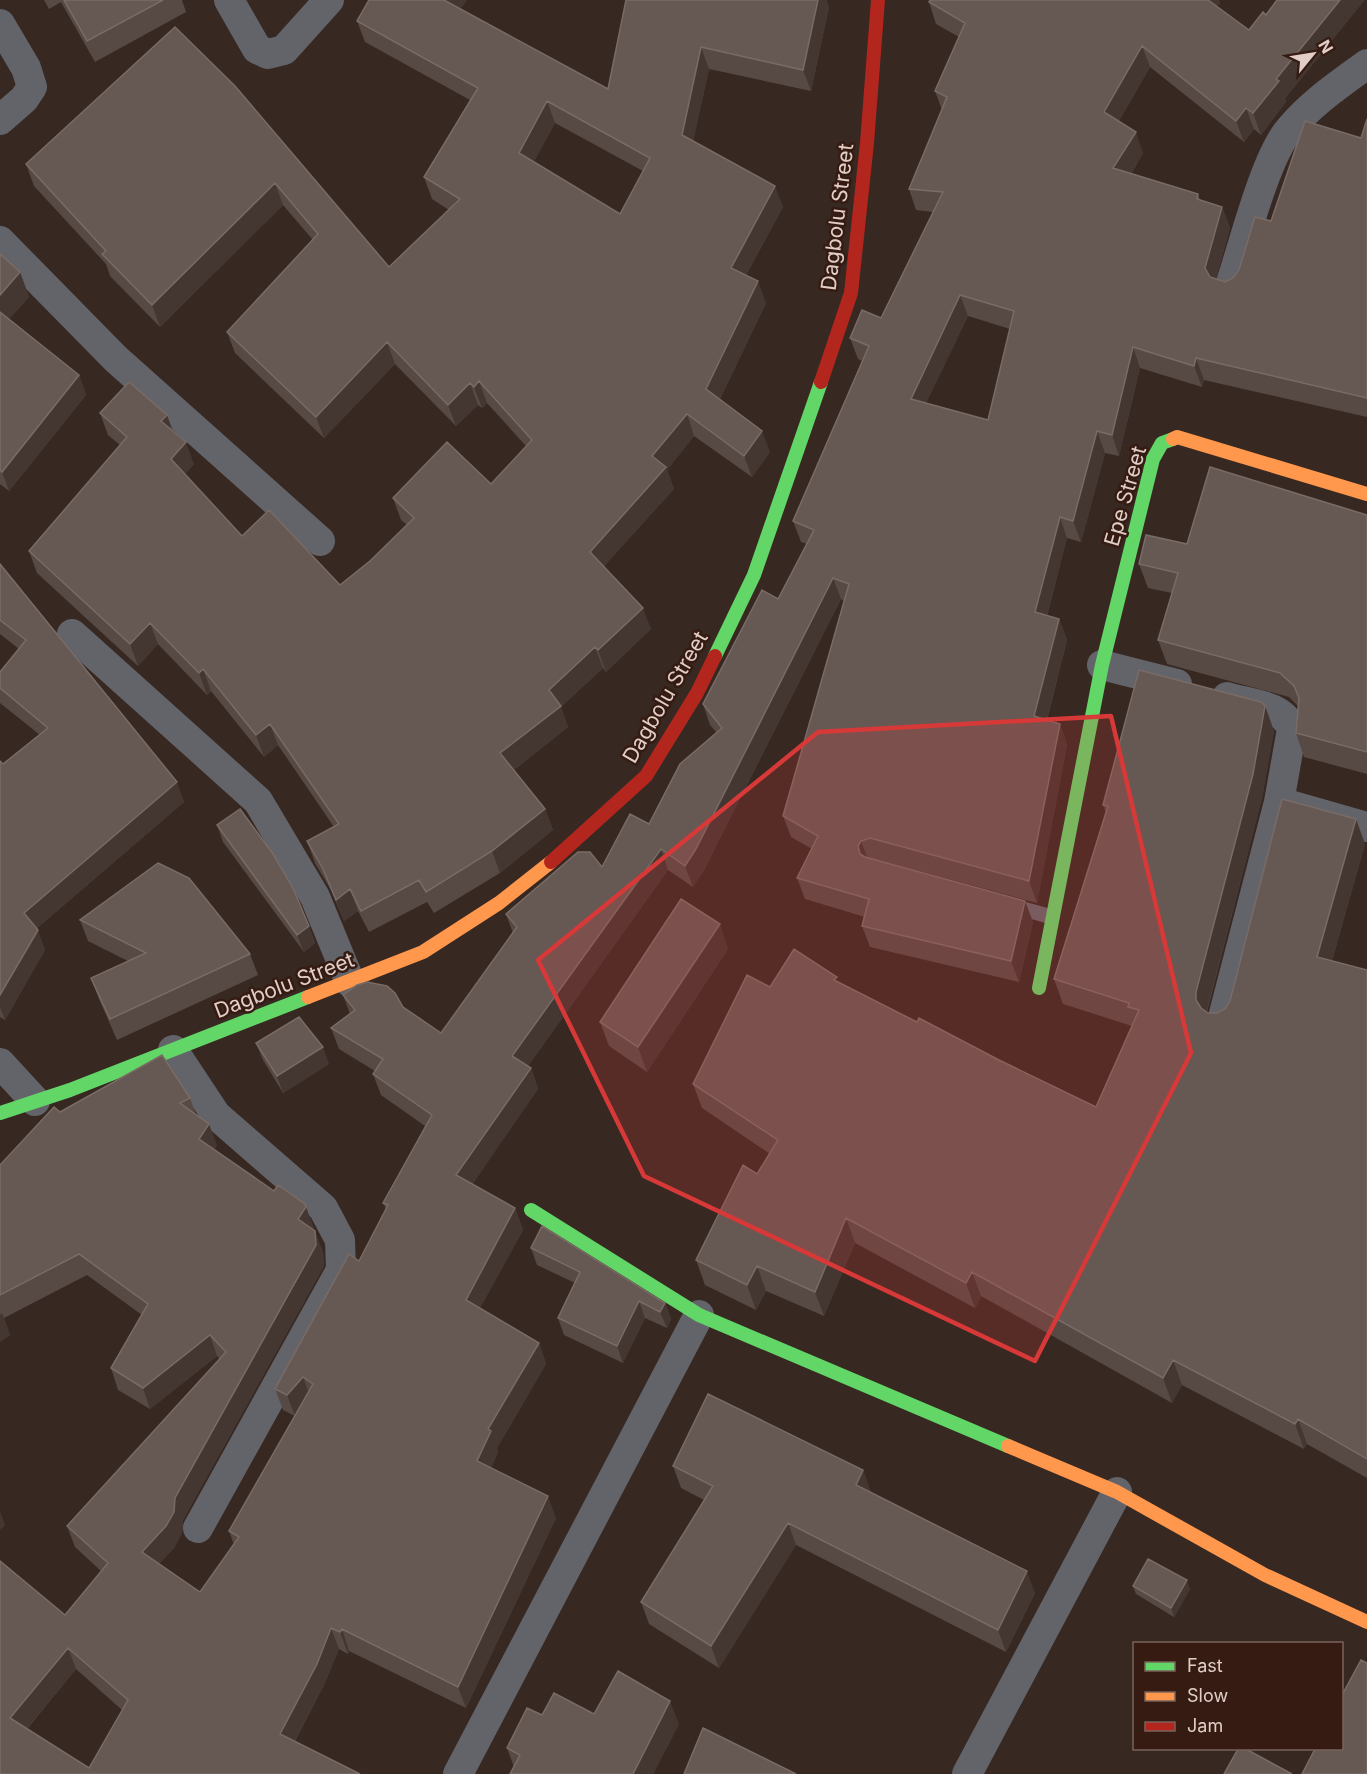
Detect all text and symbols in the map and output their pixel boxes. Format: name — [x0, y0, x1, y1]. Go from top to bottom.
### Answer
north arrow — [1283, 24, 1343, 84]
text: N — [1314, 36, 1338, 57]
street label: Dagbolu Street — [816, 142, 858, 292]
street label: Epe Street — [1099, 443, 1151, 549]
street label: Dagbolu Street — [617, 627, 713, 767]
street label: Dagbolu Street — [210, 947, 358, 1023]
legend — [1133, 1642, 1343, 1750]
text: Fast — [1187, 1655, 1223, 1676]
text: Slow — [1187, 1685, 1228, 1706]
text: Jam — [1187, 1715, 1223, 1736]

